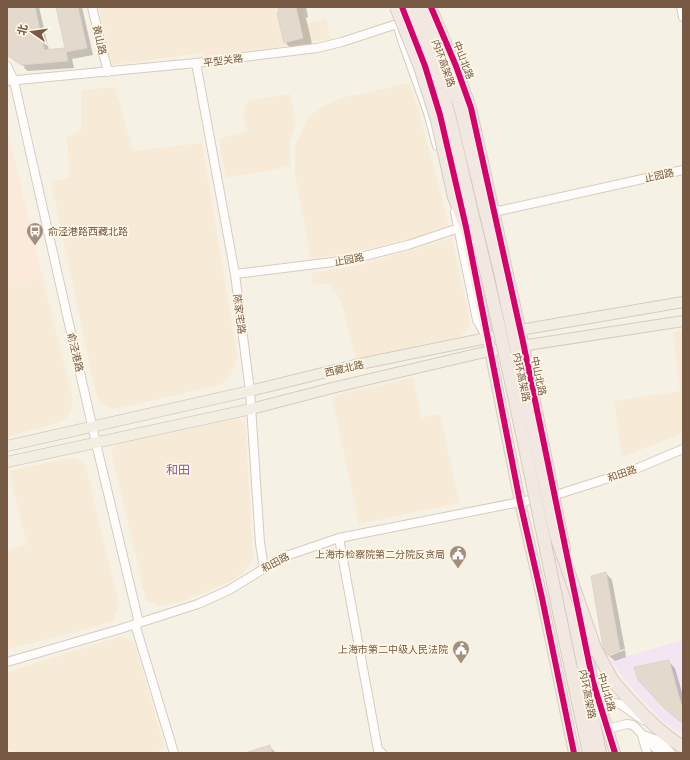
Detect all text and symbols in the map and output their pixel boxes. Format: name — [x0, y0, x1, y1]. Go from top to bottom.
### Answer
north arrow — [12, 12, 52, 52]
text: 北 — [15, 23, 29, 36]
street label: 黄山路 — [91, 24, 109, 56]
street label: 内环高架路 — [430, 37, 458, 89]
street label: 中山北路 — [451, 39, 477, 81]
street label: 平型关路 — [202, 52, 244, 68]
street label: 止园路 — [643, 166, 675, 184]
bus stop icon: 俞泾港路西藏北路 — [25, 221, 45, 246]
place label: 俞泾港路西藏北路 — [48, 225, 128, 237]
street label: 止园路 — [333, 250, 365, 268]
street label: 陈家宅路 — [232, 293, 248, 335]
street label: 俞泾港路 — [66, 331, 86, 373]
street label: 内环高架路 — [511, 351, 533, 403]
street label: 中山北路 — [529, 355, 549, 397]
street label: 西藏北路 — [323, 358, 365, 378]
street label: 和田路 — [606, 462, 638, 484]
district label: 和田 — [166, 463, 190, 477]
public building icon: 上海市检察院第二分院反贪局 — [448, 544, 468, 569]
place label: 上海市检察院第二分院反贪局 — [315, 548, 445, 560]
street label: 和田路 — [259, 550, 291, 574]
public building icon: 上海市第二中级人民法院 — [451, 639, 471, 664]
place label: 上海市第二中级人民法院 — [338, 643, 448, 655]
street label: 内环高架路 — [577, 668, 599, 720]
street label: 中山北路 — [596, 671, 618, 713]

